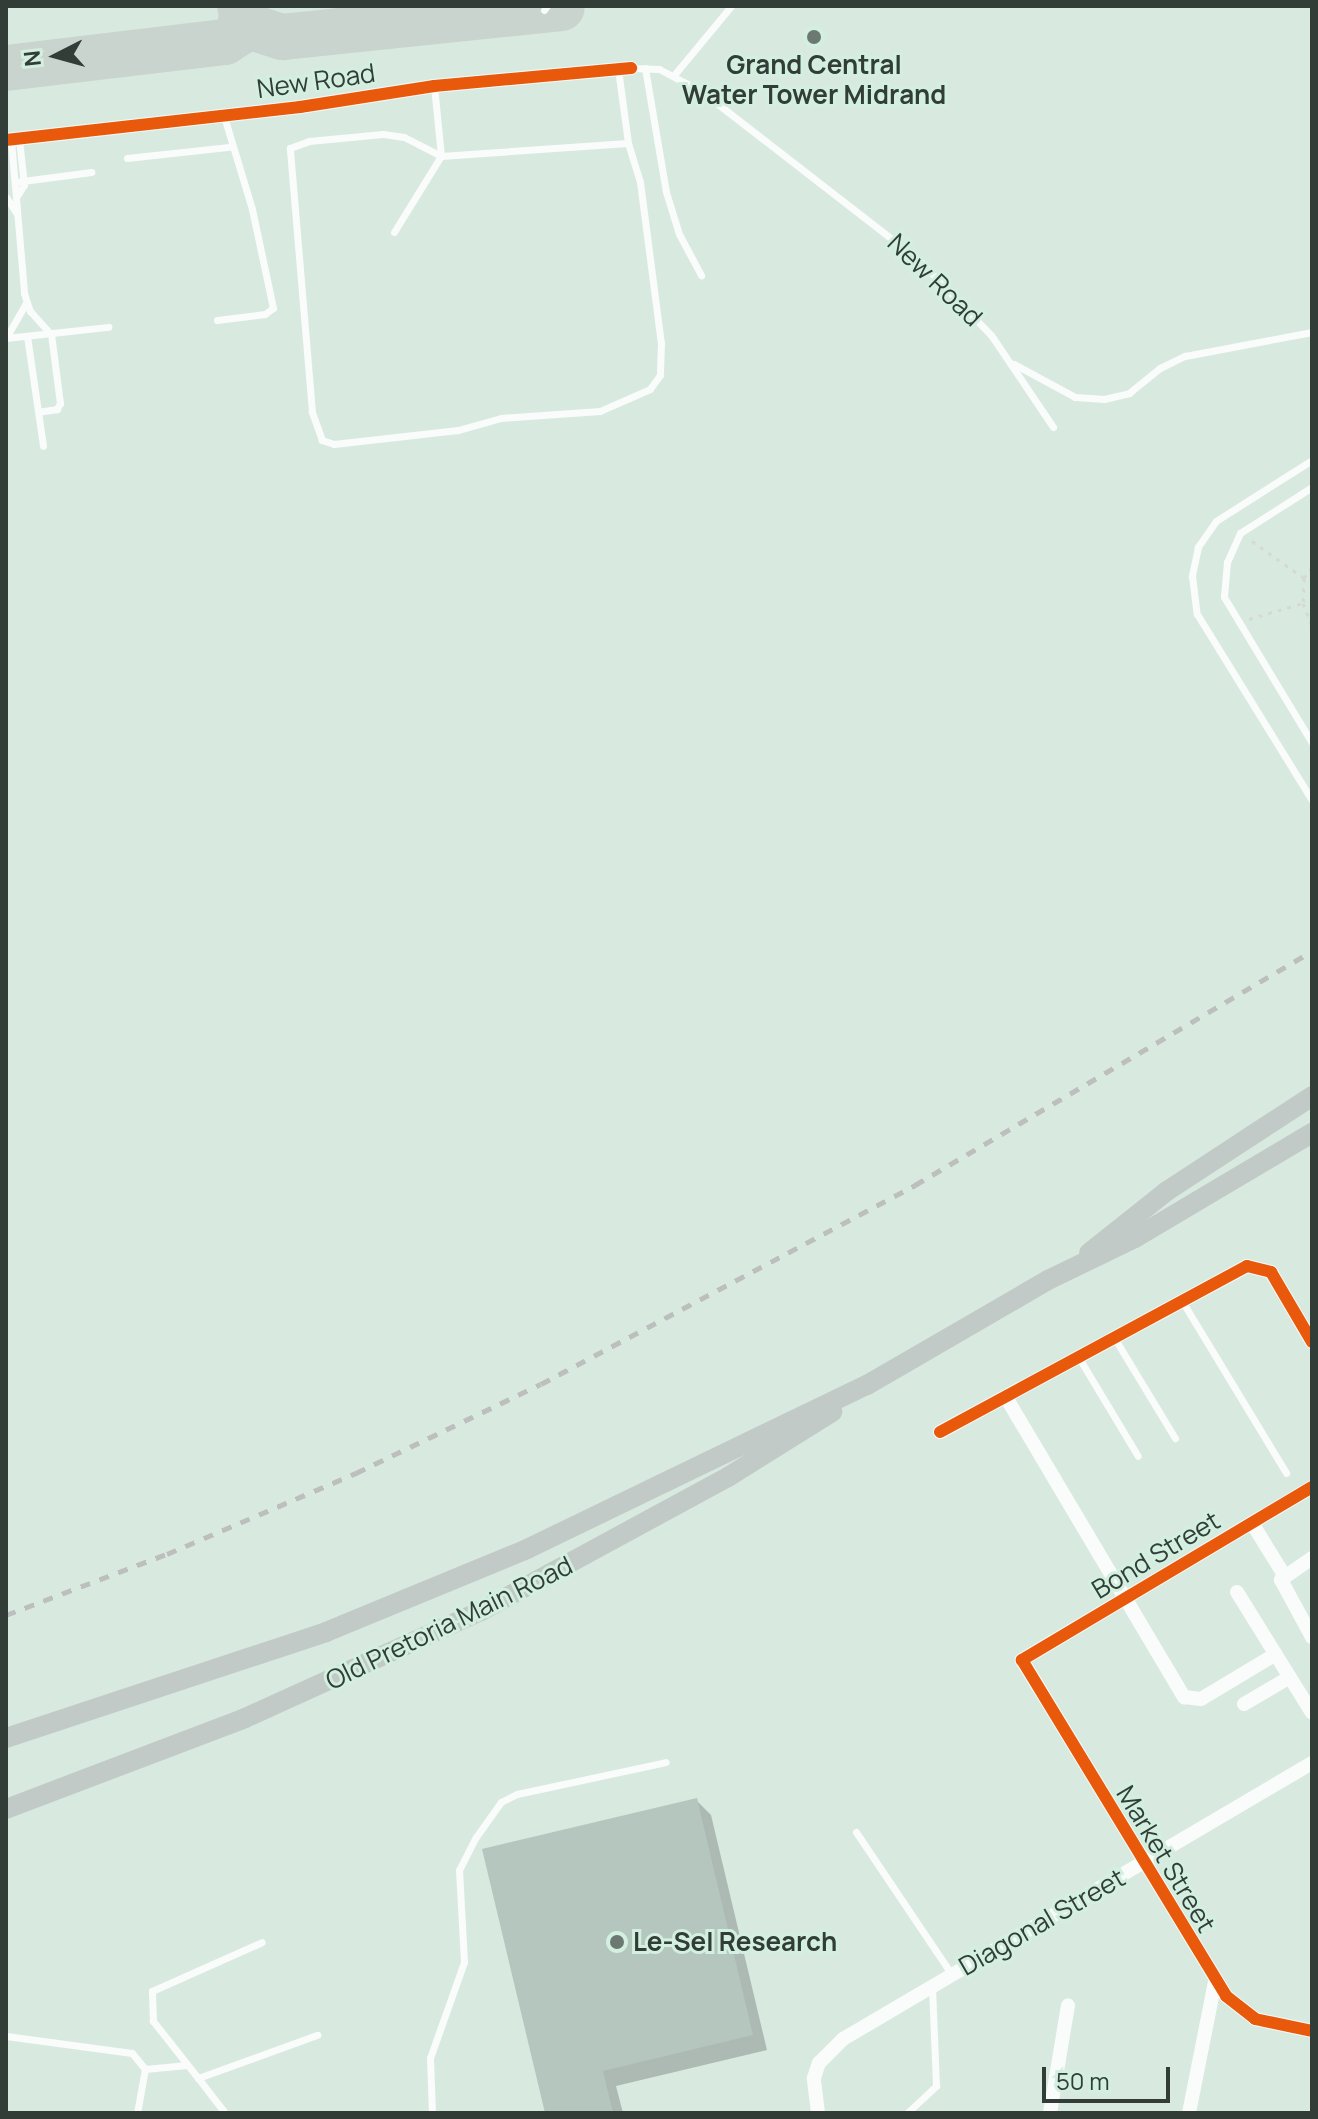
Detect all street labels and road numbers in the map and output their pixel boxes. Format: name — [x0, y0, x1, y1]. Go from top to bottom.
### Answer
street label: New Road — [255, 57, 377, 105]
street label: New Road — [881, 227, 989, 333]
street label: Bond Street — [1086, 1505, 1226, 1605]
street label: Old Pretoria Main Road — [321, 1550, 577, 1696]
street label: Market Street — [1110, 1780, 1222, 1938]
street label: Diagonal Street — [954, 1862, 1130, 1982]

